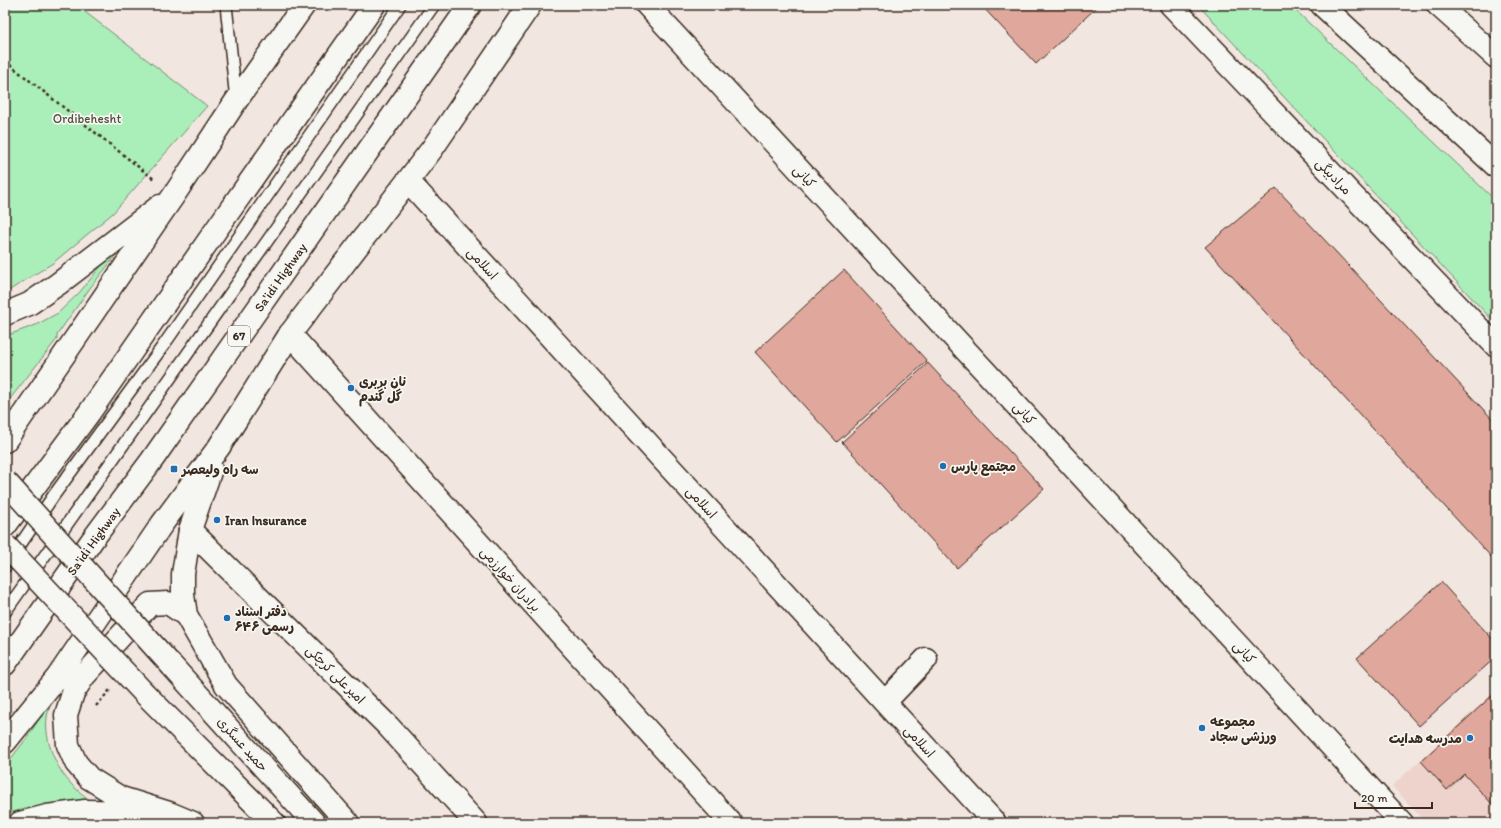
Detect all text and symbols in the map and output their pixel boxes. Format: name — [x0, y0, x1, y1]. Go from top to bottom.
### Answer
park label: Ordibehesht — [53, 111, 121, 126]
street label: مرادبیگی — [1311, 155, 1354, 199]
street label: کیانی — [789, 162, 819, 193]
street label: Sa'idi Highway — [251, 240, 310, 315]
street label: اسلامی — [463, 244, 501, 284]
road number: 67 — [228, 326, 250, 346]
place label: نان بربری گل گندم — [359, 374, 406, 407]
marker: نان بربری گل گندم — [346, 383, 356, 393]
street label: کیانی — [1009, 399, 1039, 430]
place label: مجتمع پارس — [951, 459, 1016, 476]
marker: مجتمع پارس — [938, 461, 948, 471]
place label: سه راه ولیعصر — [180, 462, 259, 478]
marker: سه راه ولیعصر — [169, 464, 179, 474]
street label: اسلامی — [682, 483, 720, 523]
street label: Sa'idi Highway — [64, 504, 123, 578]
place label: Iran Insurance — [225, 513, 307, 528]
marker: Iran Insurance — [212, 515, 222, 525]
street label: برادران خوارزمی — [476, 544, 544, 616]
place label: دفتر اسناد رسمی ۶۴۶ — [235, 604, 294, 635]
marker: دفتر اسناد رسمی ۶۴۶ — [222, 613, 232, 623]
street label: کیانی — [1229, 638, 1259, 669]
street label: امیرعلی کرچکی — [302, 642, 368, 708]
street label: حمید عسگری — [214, 714, 271, 775]
place label: مجموعه ورزشی سجاد — [1210, 714, 1277, 745]
street label: اسلامی — [900, 722, 938, 762]
marker: مجموعه ورزشی سجاد — [1197, 723, 1207, 733]
place label: مدرسه هدایت — [1389, 731, 1462, 747]
marker: مدرسه هدایت — [1465, 733, 1475, 743]
scale bar — [1355, 784, 1432, 810]
text: 20 m — [1361, 791, 1388, 805]

